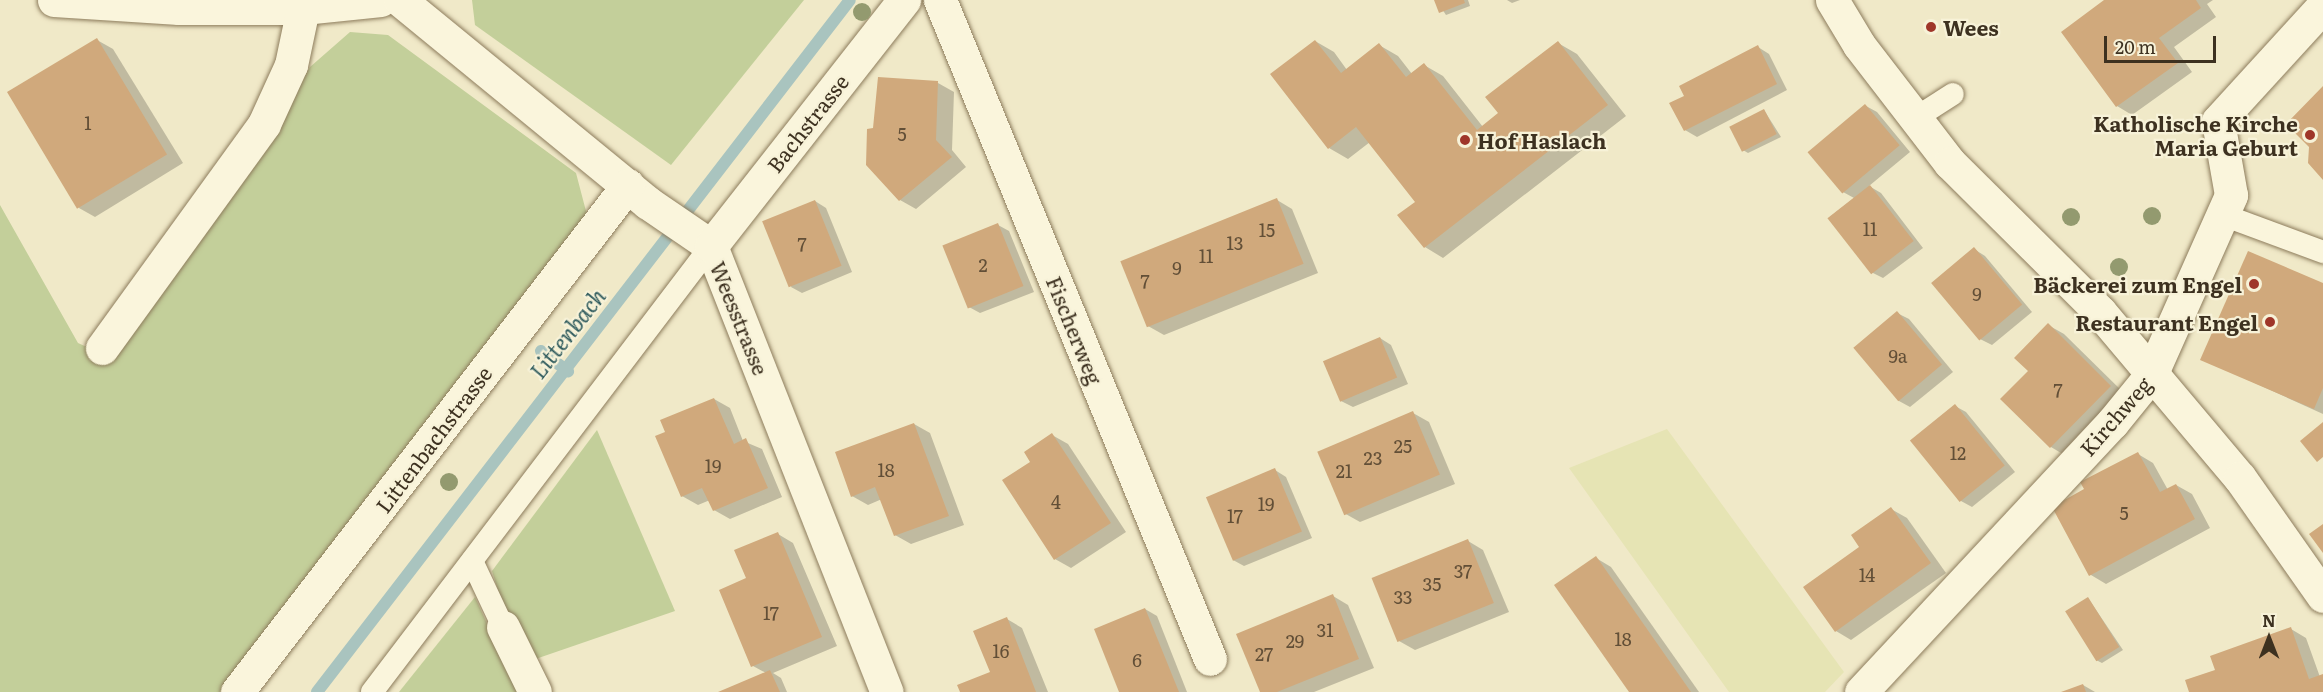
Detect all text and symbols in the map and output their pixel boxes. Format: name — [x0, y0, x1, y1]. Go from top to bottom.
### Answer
place label: Wees — [1943, 14, 1999, 40]
marker: Wees — [1924, 20, 1938, 34]
scale bar — [2107, 24, 2220, 62]
text: 20 m — [2115, 33, 2156, 60]
street label: Bachstrasse — [761, 69, 853, 177]
place label: Katholische Kirche Maria Geburt — [2093, 110, 2298, 160]
house number: 1 — [84, 112, 92, 134]
house number: 5 — [897, 123, 907, 145]
place label: Hof Haslach — [1477, 127, 1606, 153]
marker: Katholische Kirche Maria Geburt — [2303, 128, 2317, 142]
marker: Hof Haslach — [1458, 133, 1472, 147]
house number: 11 — [1863, 218, 1877, 240]
house number: 15 — [1259, 219, 1275, 241]
house number: 13 — [1226, 232, 1244, 254]
house number: 7 — [797, 233, 807, 255]
house number: 11 — [1199, 245, 1213, 267]
house number: 2 — [978, 254, 988, 276]
house number: 9 — [1172, 257, 1182, 279]
street label: Weesstrasse — [706, 258, 774, 378]
house number: 7 — [1140, 270, 1150, 292]
place label: Bäckerei zum Engel — [2033, 271, 2242, 297]
street label: Fischerweg — [1042, 272, 1108, 388]
marker: Bäckerei zum Engel — [2247, 277, 2261, 291]
water label: Littenbach — [524, 283, 610, 383]
house number: 9 — [1972, 283, 1982, 305]
place label: Restaurant Engel — [2075, 309, 2258, 335]
marker: Restaurant Engel — [2263, 315, 2277, 329]
house number: 9a — [1888, 345, 1908, 367]
street label: Littenbachstrasse — [370, 361, 496, 517]
street label: Kirchweg — [2074, 371, 2156, 461]
house number: 7 — [2053, 379, 2063, 401]
house number: 25 — [1394, 435, 1412, 457]
house number: 12 — [1950, 442, 1966, 464]
house number: 23 — [1364, 447, 1382, 469]
house number: 19 — [705, 455, 721, 477]
house number: 18 — [877, 459, 895, 481]
house number: 21 — [1336, 460, 1352, 482]
house number: 4 — [1051, 491, 1061, 513]
house number: 19 — [1258, 493, 1274, 515]
house number: 5 — [2119, 502, 2129, 524]
house number: 17 — [1227, 505, 1243, 527]
house number: 37 — [1454, 560, 1472, 582]
house number: 14 — [1859, 564, 1875, 586]
house number: 35 — [1423, 573, 1441, 595]
house number: 33 — [1394, 586, 1412, 608]
house number: 17 — [763, 602, 779, 624]
north arrow — [2239, 608, 2299, 668]
text: N — [2262, 608, 2276, 632]
house number: 31 — [1316, 619, 1334, 641]
house number: 18 — [1614, 628, 1632, 650]
house number: 29 — [1286, 630, 1304, 652]
house number: 16 — [993, 640, 1009, 662]
house number: 27 — [1255, 643, 1273, 665]
house number: 6 — [1132, 649, 1142, 671]

